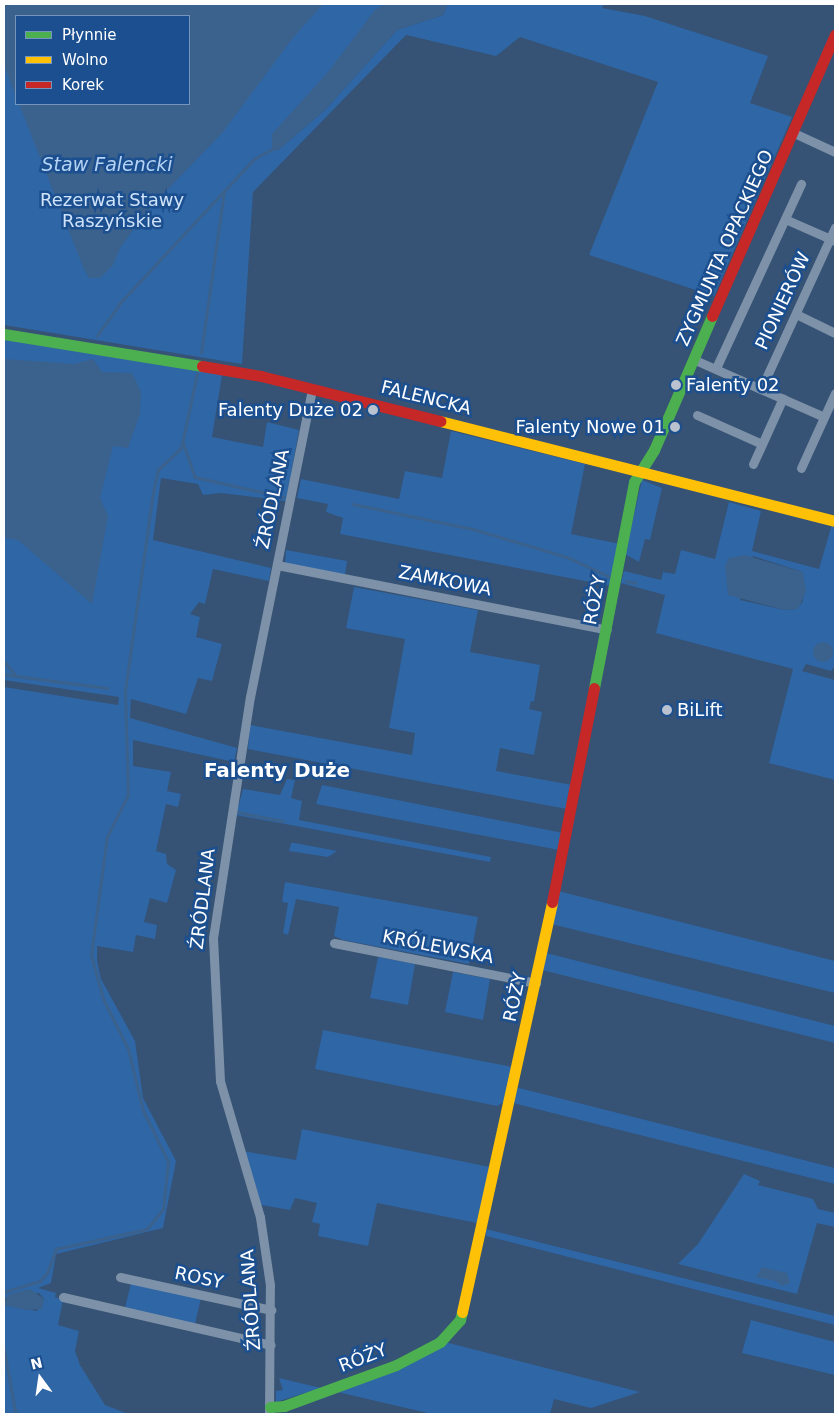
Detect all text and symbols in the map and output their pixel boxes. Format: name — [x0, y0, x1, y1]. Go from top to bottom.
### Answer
legend — [15, 15, 190, 105]
text: Płynnie — [62, 26, 117, 44]
text: Wolno — [62, 51, 108, 69]
text: Korek — [62, 76, 104, 94]
street label: ZYGMUNTA OPACKIEGO — [672, 147, 778, 349]
water label: Staw Falencki — [41, 154, 173, 176]
park label: Rezerwat Stawy Raszyńskie — [40, 190, 184, 232]
street label: PIONIERÓW — [751, 249, 815, 353]
place label: Falenty 02 — [686, 374, 780, 396]
street label: FALENCKA — [379, 376, 473, 420]
marker: Falenty 02 — [670, 379, 682, 391]
place label: Falenty Duże 02 — [218, 399, 363, 421]
marker: Falenty Duże 02 — [367, 404, 379, 416]
place label: Falenty Nowe 01 — [515, 416, 665, 438]
marker: Falenty Nowe 01 — [669, 421, 681, 433]
street label: ŹRÓDLANA — [252, 447, 294, 551]
street label: ZAMKOWA — [397, 561, 493, 601]
street label: RÓŻY — [580, 573, 610, 627]
place label: BiLift — [677, 699, 722, 721]
marker: BiLift — [661, 704, 673, 716]
district label: Falenty Duże — [204, 758, 350, 782]
street label: ŹRÓDLANA — [186, 847, 220, 951]
street label: KRÓLEWSKA — [381, 926, 495, 968]
street label: RÓŻY — [499, 970, 531, 1024]
street label: ŹRÓDLANA — [237, 1249, 265, 1351]
street label: ROSY — [173, 1262, 225, 1294]
street label: RÓŻY — [336, 1339, 390, 1377]
north arrow — [15, 1353, 65, 1403]
text: N — [29, 1354, 44, 1373]

